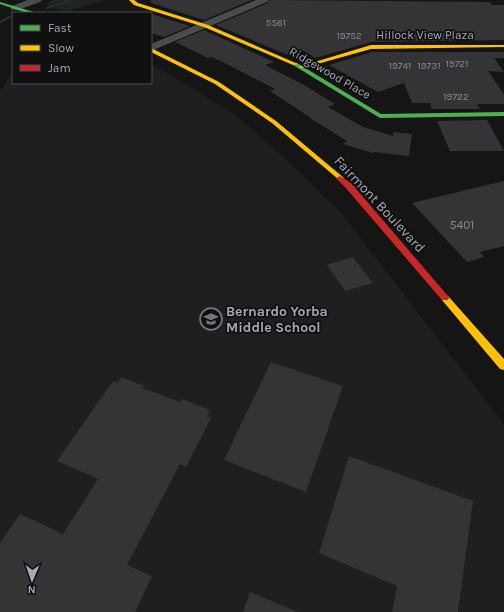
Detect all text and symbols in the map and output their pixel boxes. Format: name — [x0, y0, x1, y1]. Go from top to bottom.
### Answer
legend — [12, 12, 152, 84]
house number: 5561 — [266, 17, 286, 29]
text: Fast — [48, 21, 72, 35]
street label: Hillock View Plaza — [376, 28, 474, 42]
house number: 19752 — [336, 30, 362, 42]
text: Slow — [48, 41, 74, 55]
street label: Ridgewood Place — [287, 44, 373, 102]
house number: 19721 — [446, 58, 468, 70]
house number: 19741 — [389, 60, 411, 72]
house number: 19731 — [417, 60, 441, 72]
text: Jam — [48, 61, 71, 75]
house number: 19722 — [443, 91, 469, 103]
street label: Fairmont Boulevard — [331, 153, 429, 256]
house number: 5401 — [450, 218, 474, 232]
place label: Bernardo Yorba Middle School — [226, 303, 328, 336]
school or university icon: Bernardo Yorba Middle School — [198, 306, 224, 332]
north arrow — [12, 560, 52, 600]
text: N — [27, 583, 36, 596]

